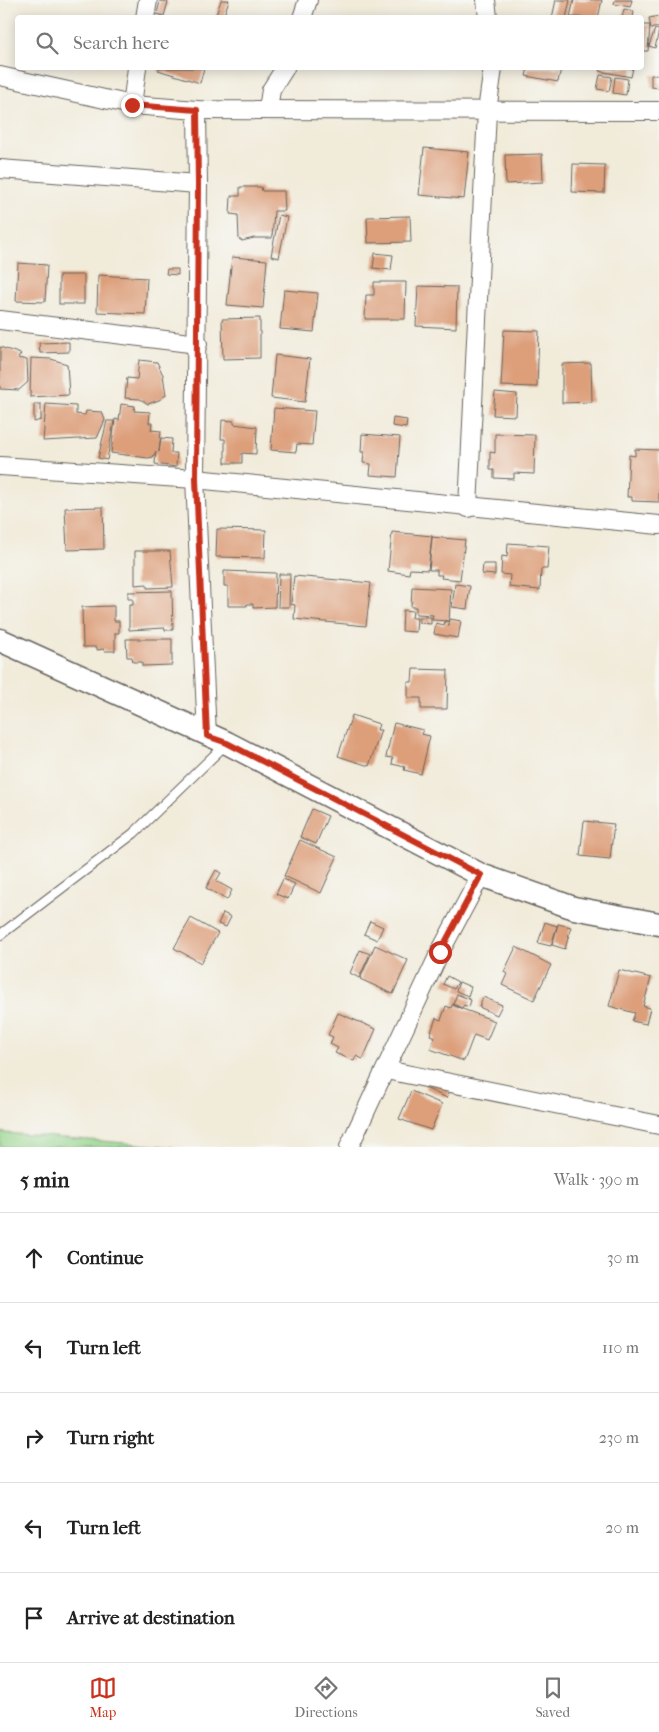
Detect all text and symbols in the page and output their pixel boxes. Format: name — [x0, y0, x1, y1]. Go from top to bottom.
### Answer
search box — [15, 15, 644, 70]
icon: search — [33, 29, 61, 57]
text: Search here — [73, 32, 169, 54]
route end — [121, 94, 144, 117]
route start — [429, 941, 452, 964]
text: 5 min — [20, 1168, 69, 1192]
text: Walk · 390 m — [554, 1170, 639, 1189]
icon: ahead — [20, 1244, 48, 1272]
text: Continue — [67, 1247, 143, 1269]
text: 30 m — [607, 1248, 639, 1267]
icon: left — [20, 1334, 48, 1362]
text: Turn left — [67, 1337, 141, 1359]
text: 110 m — [602, 1338, 639, 1357]
icon: right — [20, 1424, 48, 1452]
text: Turn right — [67, 1427, 154, 1449]
text: 230 m — [599, 1428, 639, 1447]
icon: left — [20, 1514, 48, 1542]
text: Turn left — [67, 1517, 141, 1539]
text: 20 m — [605, 1518, 639, 1537]
icon: arrive — [20, 1604, 48, 1632]
text: Arrive at destination — [67, 1607, 235, 1629]
tab: Map — [89, 1674, 117, 1721]
tab: Directions — [295, 1674, 358, 1721]
tab: Saved — [535, 1674, 570, 1721]

